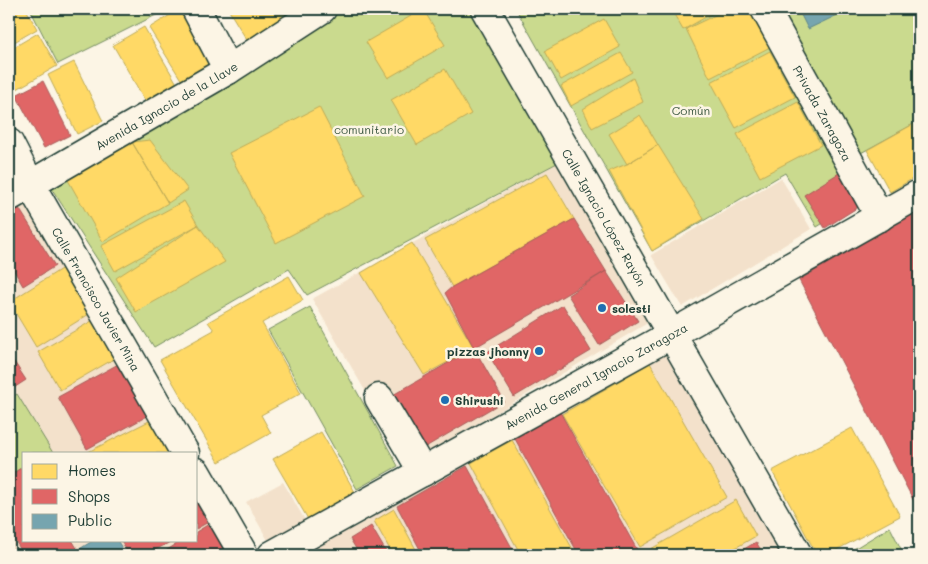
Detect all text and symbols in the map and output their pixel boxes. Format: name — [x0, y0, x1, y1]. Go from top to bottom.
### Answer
street label: Avenida Ignacio de la Llave — [92, 58, 241, 153]
street label: Privada Zaragoza — [790, 62, 856, 164]
park label: Común — [672, 102, 710, 118]
park label: comunitario — [334, 121, 404, 137]
street label: Calle Ignacio López Rayón — [559, 146, 650, 289]
street label: Calle Francisco Javier Mina — [49, 224, 144, 374]
place label: solesti — [612, 300, 651, 316]
marker: solesti — [596, 302, 608, 314]
street label: Avenida General Ignacio Zaragoza — [502, 319, 690, 433]
place label: pizzas jhonny — [447, 343, 529, 359]
marker: pizzas jhonny — [533, 345, 545, 357]
place label: Shirushi — [455, 392, 504, 408]
marker: Shirushi — [439, 394, 451, 406]
legend — [22, 452, 198, 542]
text: Homes — [68, 460, 116, 480]
text: Shops — [68, 486, 110, 506]
text: Public — [68, 510, 112, 530]

